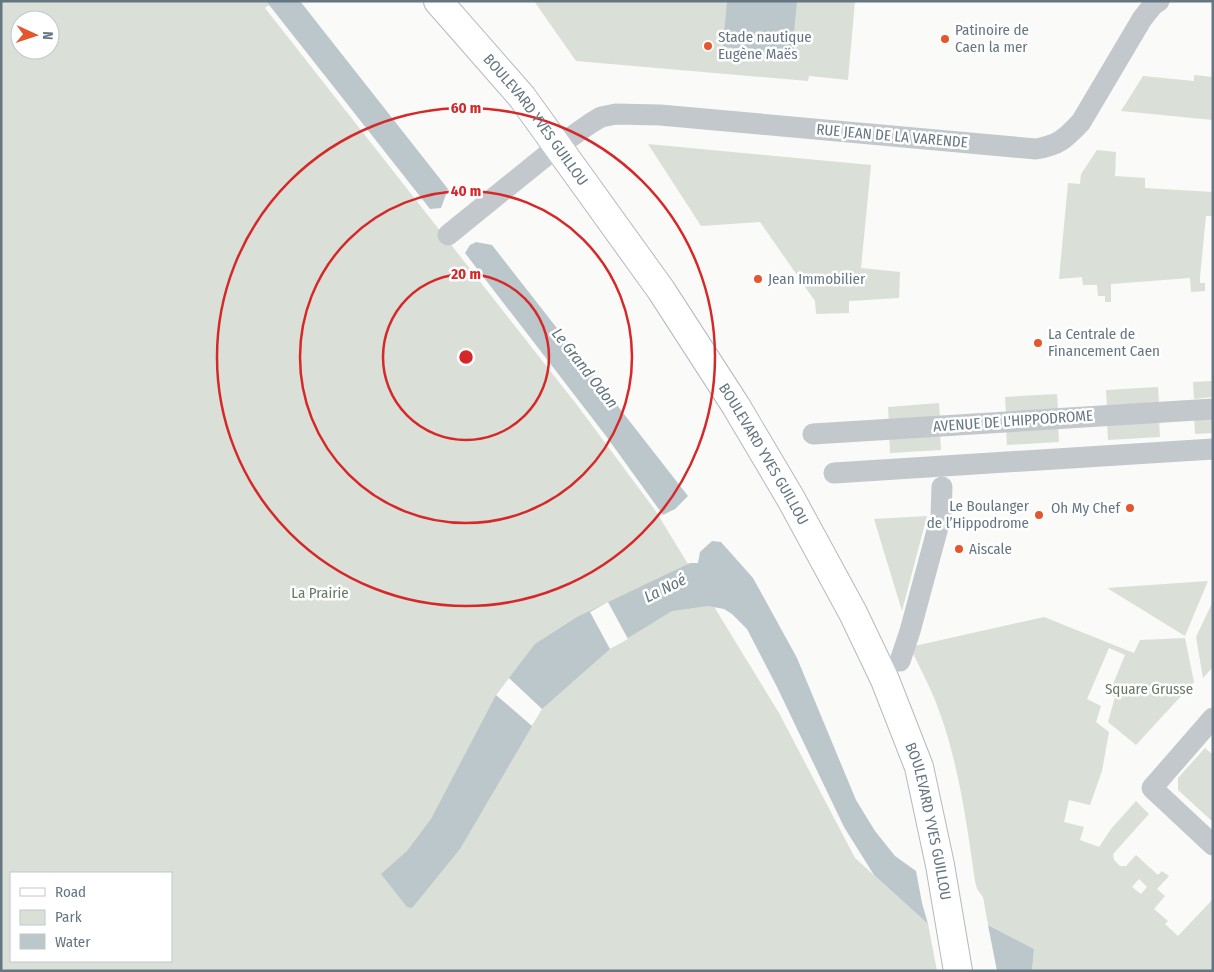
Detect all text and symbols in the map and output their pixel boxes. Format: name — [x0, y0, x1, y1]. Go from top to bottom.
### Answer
north arrow — [10, 10, 60, 60]
place label: Patinoire de Caen la mer — [955, 21, 1029, 56]
place label: Stade nautique Eugène Maës — [718, 28, 812, 63]
text: N — [39, 31, 56, 40]
marker: Patinoire de Caen la mer — [939, 33, 951, 45]
marker: Stade nautique Eugène Maës — [702, 40, 714, 52]
street label: BOULEVARD YVES GUILLOU — [480, 50, 592, 189]
text: 60 m — [451, 99, 481, 117]
street label: RUE JEAN DE LA VARENDE — [816, 120, 968, 152]
text: 40 m — [451, 182, 481, 200]
text: 20 m — [450, 265, 481, 283]
place label: Jean Immobilier — [768, 270, 866, 288]
marker: Jean Immobilier — [752, 273, 764, 285]
water label: Le Grand Odon — [548, 324, 622, 412]
place label: La Centrale de Financement Caen — [1048, 325, 1160, 360]
marker: La Centrale de Financement Caen — [1032, 337, 1044, 349]
centre of rings — [457, 348, 475, 366]
street label: BOULEVARD YVES GUILLOU — [715, 380, 812, 528]
street label: AVENUE DE L'HIPPODROME — [932, 406, 1094, 436]
place label: Le Boulanger de l’Hippodrome — [927, 497, 1030, 532]
place label: Oh My Chef — [1051, 499, 1121, 517]
marker: Oh My Chef — [1124, 502, 1136, 514]
marker: Le Boulanger de l’Hippodrome — [1033, 509, 1045, 521]
place label: Aiscale — [969, 540, 1012, 558]
marker: Aiscale — [953, 543, 965, 555]
water label: La Noé — [641, 570, 689, 606]
park label: La Prairie — [291, 584, 349, 602]
park label: Square Grusse — [1105, 680, 1193, 698]
street label: BOULEVARD YVES GUILLOU — [901, 740, 955, 901]
legend — [10, 872, 172, 962]
text: Road — [55, 883, 86, 901]
text: Park — [55, 908, 82, 926]
text: Water — [55, 933, 91, 951]

